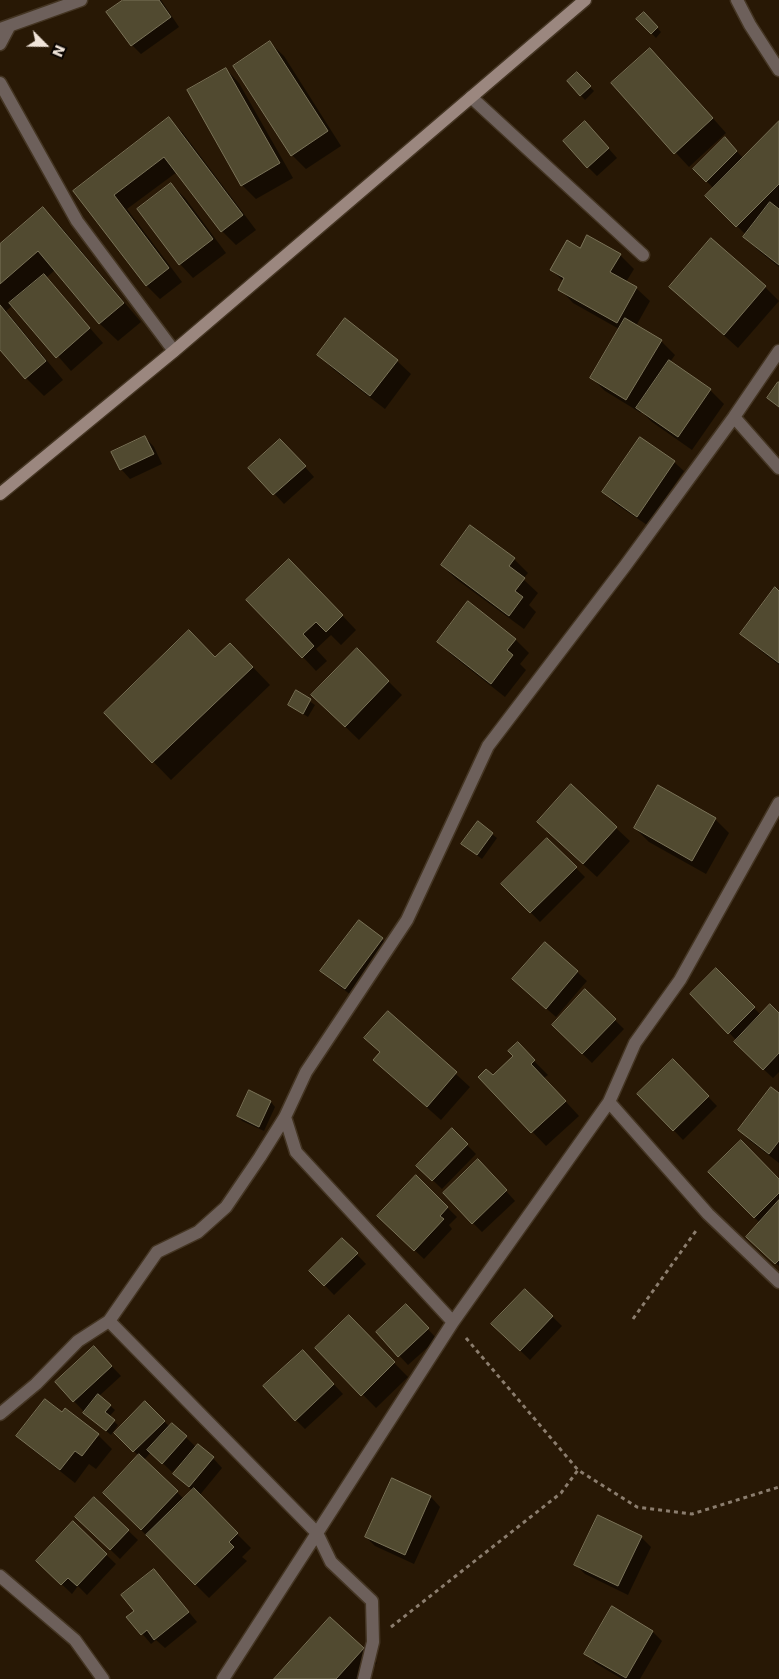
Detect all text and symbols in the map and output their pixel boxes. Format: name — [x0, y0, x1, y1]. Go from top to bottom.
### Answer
north arrow — [20, 20, 70, 70]
text: N — [49, 42, 68, 59]

